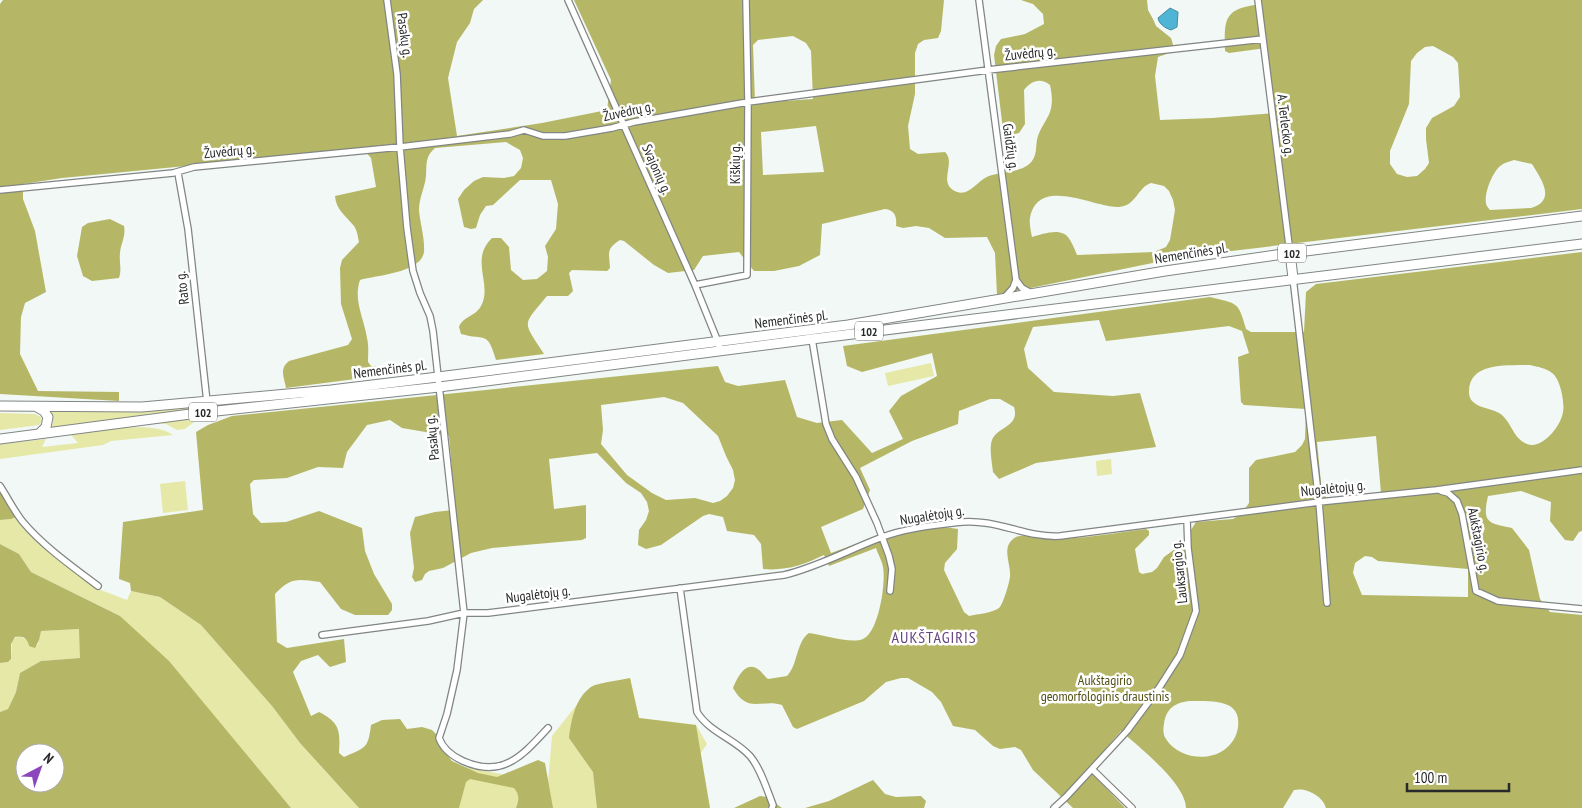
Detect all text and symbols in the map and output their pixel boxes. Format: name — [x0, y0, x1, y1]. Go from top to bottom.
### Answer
street label: Pasakų g. — [393, 12, 417, 58]
street label: Žuvėdrų g. — [1004, 41, 1056, 65]
street label: A. Terlecko g. — [1273, 93, 1299, 157]
street label: Žuvėdrų g. — [601, 97, 655, 125]
street label: Gaidžių g. — [999, 122, 1023, 172]
street label: Žuvėdrų g. — [203, 140, 255, 162]
street label: Svajonių g. — [638, 141, 676, 197]
street label: Kiškių g. — [726, 144, 744, 184]
street label: Nemenčinės pl. — [1153, 238, 1229, 268]
road number: 102 — [1278, 244, 1306, 262]
street label: Rato g. — [171, 270, 193, 306]
street label: Nemenčinės pl. — [753, 306, 829, 332]
road number: 102 — [855, 322, 883, 341]
street label: Nemenčinės pl. — [352, 356, 428, 382]
road number: 102 — [189, 402, 217, 422]
street label: Pasakų g. — [421, 415, 443, 461]
street label: Nugalėtojų g. — [1300, 476, 1366, 500]
street label: Nugalėtojų g. — [899, 501, 965, 529]
street label: Aukštagirio g. — [1464, 506, 1494, 574]
street label: Lauksargio g. — [1167, 539, 1191, 605]
street label: Nugalėtojų g. — [505, 581, 571, 607]
district label: AUKŠTAGIRIS — [891, 627, 977, 647]
park label: Aukštagirio geomorfologinis draustinis — [1041, 671, 1170, 705]
north arrow — [15, 743, 65, 793]
text: N — [40, 749, 57, 767]
scale bar — [1407, 760, 1510, 792]
text: 100 m — [1414, 768, 1447, 787]

